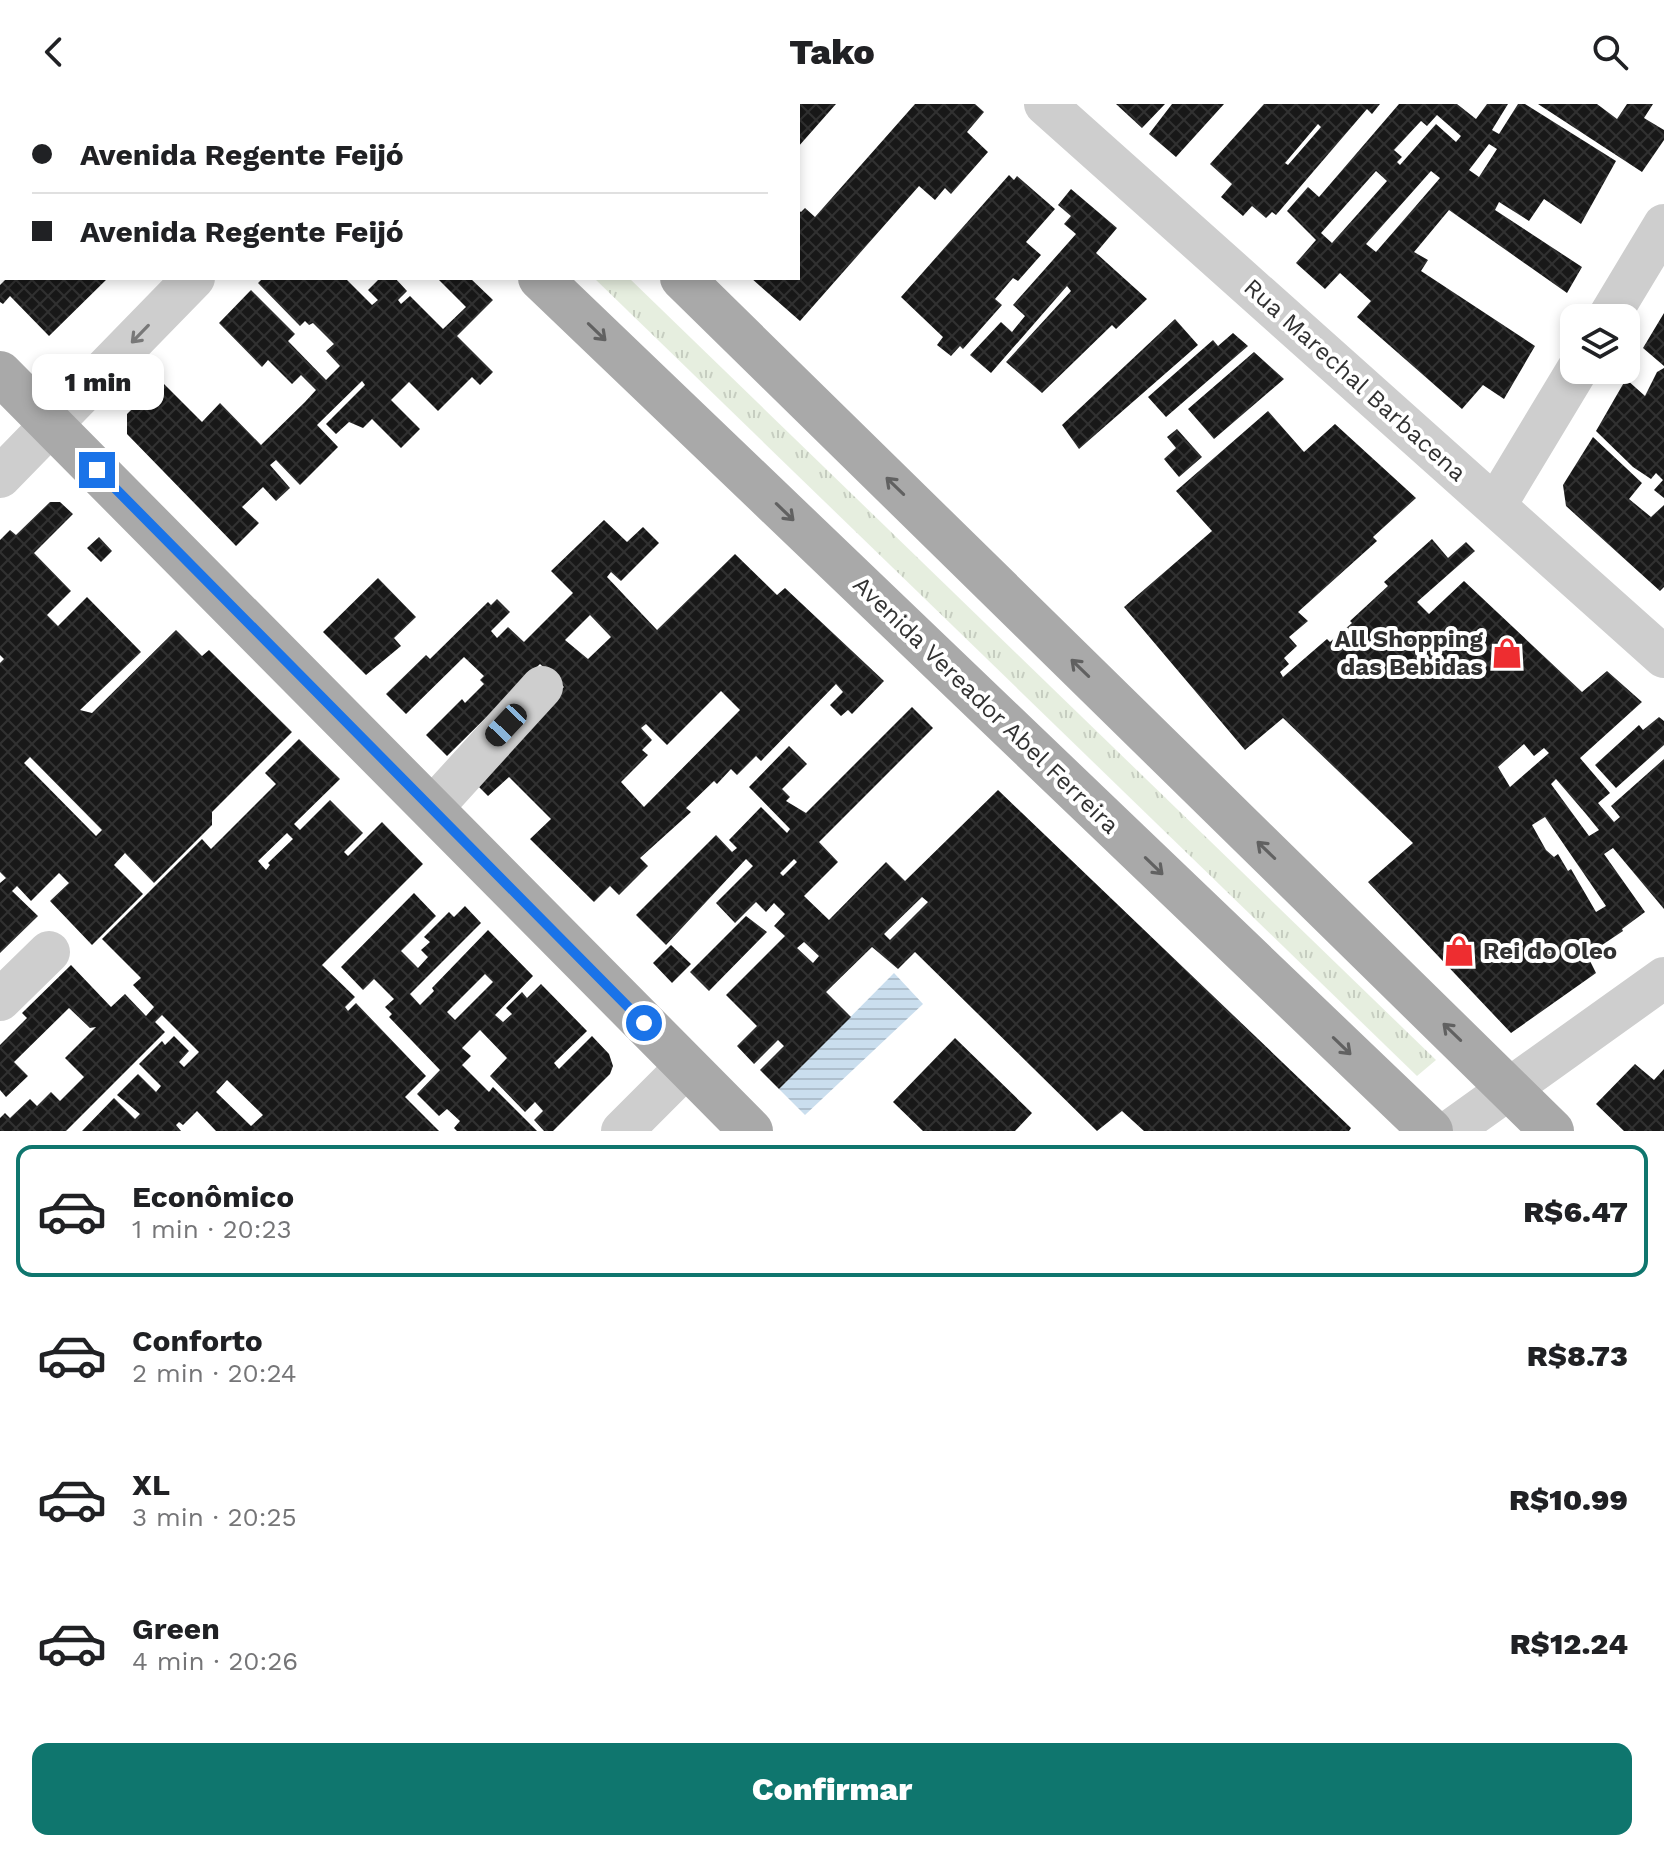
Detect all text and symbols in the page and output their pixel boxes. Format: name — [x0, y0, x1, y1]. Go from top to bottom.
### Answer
icon: back — [32, 30, 76, 74]
icon: search — [1588, 30, 1632, 74]
text: Tako — [789, 31, 875, 73]
text: Avenida Regente Feijó — [80, 137, 404, 172]
text: Avenida Regente Feijó — [80, 214, 404, 249]
street label: Rua Marechal Barbacena — [1238, 273, 1472, 487]
map controls — [1560, 304, 1640, 384]
button: layers — [1560, 304, 1640, 384]
one-way arrow — [587, 322, 606, 341]
one-way arrow — [131, 324, 150, 344]
callout: 1 min — [31, 354, 163, 410]
text: 1 min — [65, 367, 131, 397]
route end — [79, 452, 115, 488]
one-way arrow — [885, 477, 905, 496]
one-way arrow — [774, 502, 794, 520]
street label: Avenida Vereador Abel Ferreira — [847, 571, 1125, 839]
place label: All Shopping das Bebidas — [1334, 625, 1484, 681]
shop icon: All Shopping das Bebidas — [1490, 636, 1524, 670]
one-way arrow — [1071, 660, 1091, 678]
car — [481, 699, 531, 751]
one-way arrow — [1257, 841, 1276, 860]
one-way arrow — [1144, 856, 1163, 875]
shop icon: Rei do Oleo — [1442, 934, 1476, 968]
place label: Rei do Oleo — [1483, 937, 1617, 965]
route start — [626, 1005, 662, 1041]
one-way arrow — [1443, 1023, 1462, 1042]
one-way arrow — [1332, 1036, 1351, 1055]
icon: car — [36, 1175, 108, 1247]
text: Econômico — [132, 1179, 294, 1214]
text: R$6.47 — [1523, 1194, 1628, 1229]
text: 1 min · 20:23 — [132, 1214, 292, 1244]
icon: car — [36, 1319, 108, 1391]
text: Conforto — [132, 1323, 263, 1358]
text: R$8.73 — [1527, 1338, 1628, 1373]
text: 2 min · 20:24 — [132, 1358, 297, 1388]
icon: car — [36, 1463, 108, 1535]
text: XL — [132, 1467, 170, 1502]
text: R$10.99 — [1509, 1482, 1628, 1517]
text: 3 min · 20:25 — [132, 1502, 297, 1532]
icon: car — [36, 1607, 108, 1679]
text: Green — [132, 1611, 220, 1646]
text: R$12.24 — [1510, 1626, 1628, 1661]
text: 4 min · 20:26 — [132, 1646, 298, 1676]
button: Confirmar — [32, 1743, 1632, 1835]

